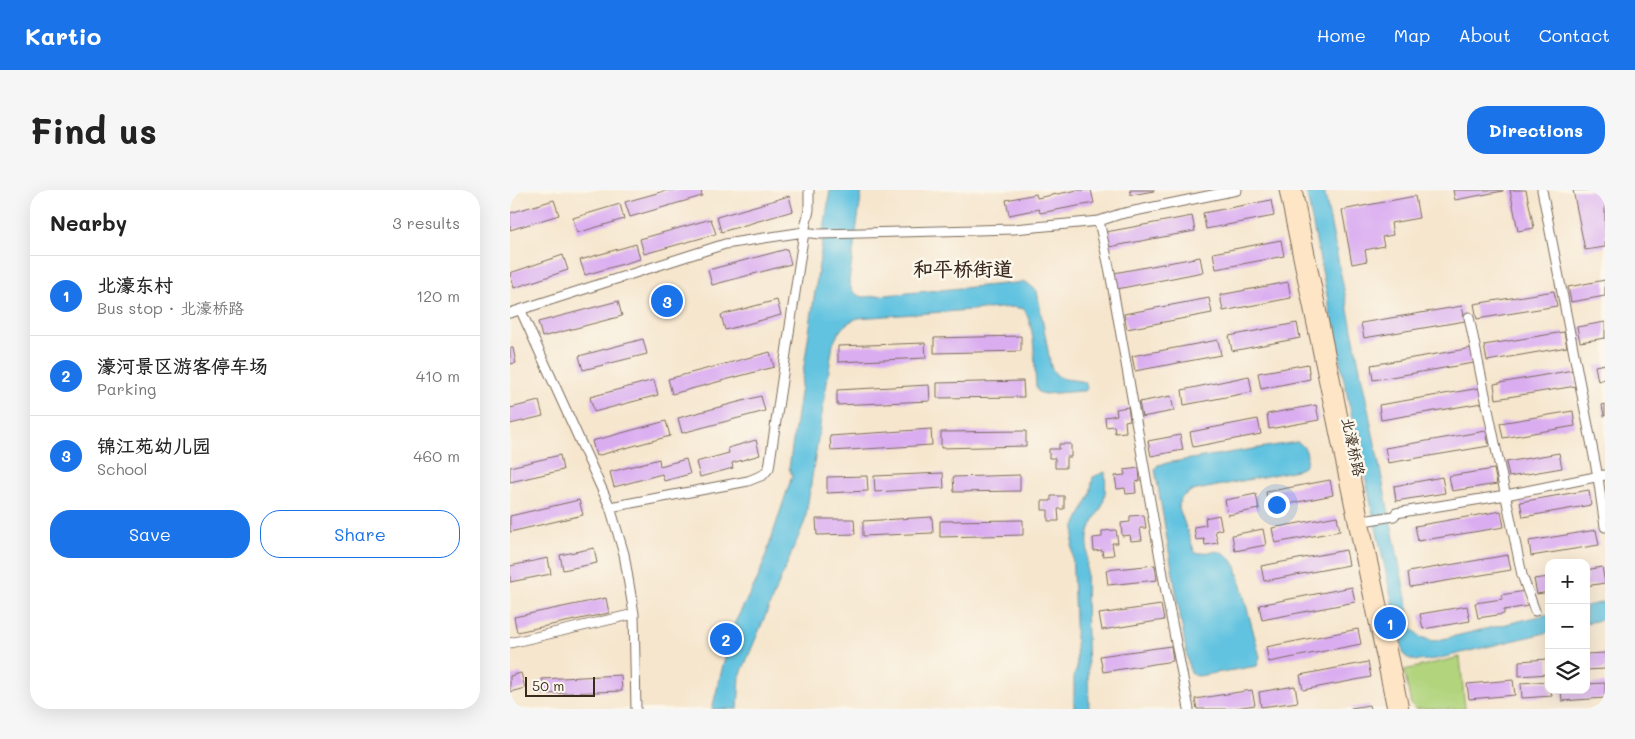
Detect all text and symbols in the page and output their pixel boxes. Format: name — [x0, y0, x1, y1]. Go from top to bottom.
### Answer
text: Kartio — [25, 20, 101, 51]
text: Home — [1317, 23, 1366, 47]
text: Map — [1394, 23, 1430, 47]
text: About — [1458, 23, 1511, 47]
text: Contact — [1539, 23, 1610, 47]
button: Directions — [1467, 106, 1605, 154]
text: Find us — [30, 107, 157, 153]
text: Nearby — [50, 209, 127, 236]
text: 3 results — [392, 212, 460, 233]
district label: 和平桥街道 — [913, 255, 1013, 281]
text: 北濠东村 — [97, 272, 173, 297]
pin: 3 — [651, 282, 683, 320]
text: 1 — [62, 285, 70, 306]
text: 120 m — [416, 285, 460, 306]
text: Bus stop · 北濠桥路 — [97, 297, 244, 318]
text: 濠河景区游客停车场 — [97, 353, 268, 378]
text: 2 — [62, 365, 70, 386]
text: 410 m — [416, 365, 460, 386]
text: Parking — [97, 378, 156, 399]
street label: 北濠桥路 — [1338, 415, 1370, 478]
text: 锦江苑幼儿园 — [97, 433, 211, 458]
text: 3 — [61, 445, 71, 466]
text: 460 m — [413, 445, 460, 466]
text: School — [97, 458, 147, 479]
your location — [1264, 492, 1290, 518]
button: Save — [50, 510, 250, 558]
button: Share — [260, 510, 460, 558]
map controls — [1545, 559, 1590, 694]
button: + — [1545, 559, 1590, 604]
pin: 1 — [1374, 604, 1406, 642]
button: − — [1545, 604, 1590, 649]
pin: 2 — [710, 620, 742, 658]
button: layers — [1545, 649, 1590, 694]
scale bar — [525, 674, 595, 697]
text: 50 m — [532, 676, 564, 695]

